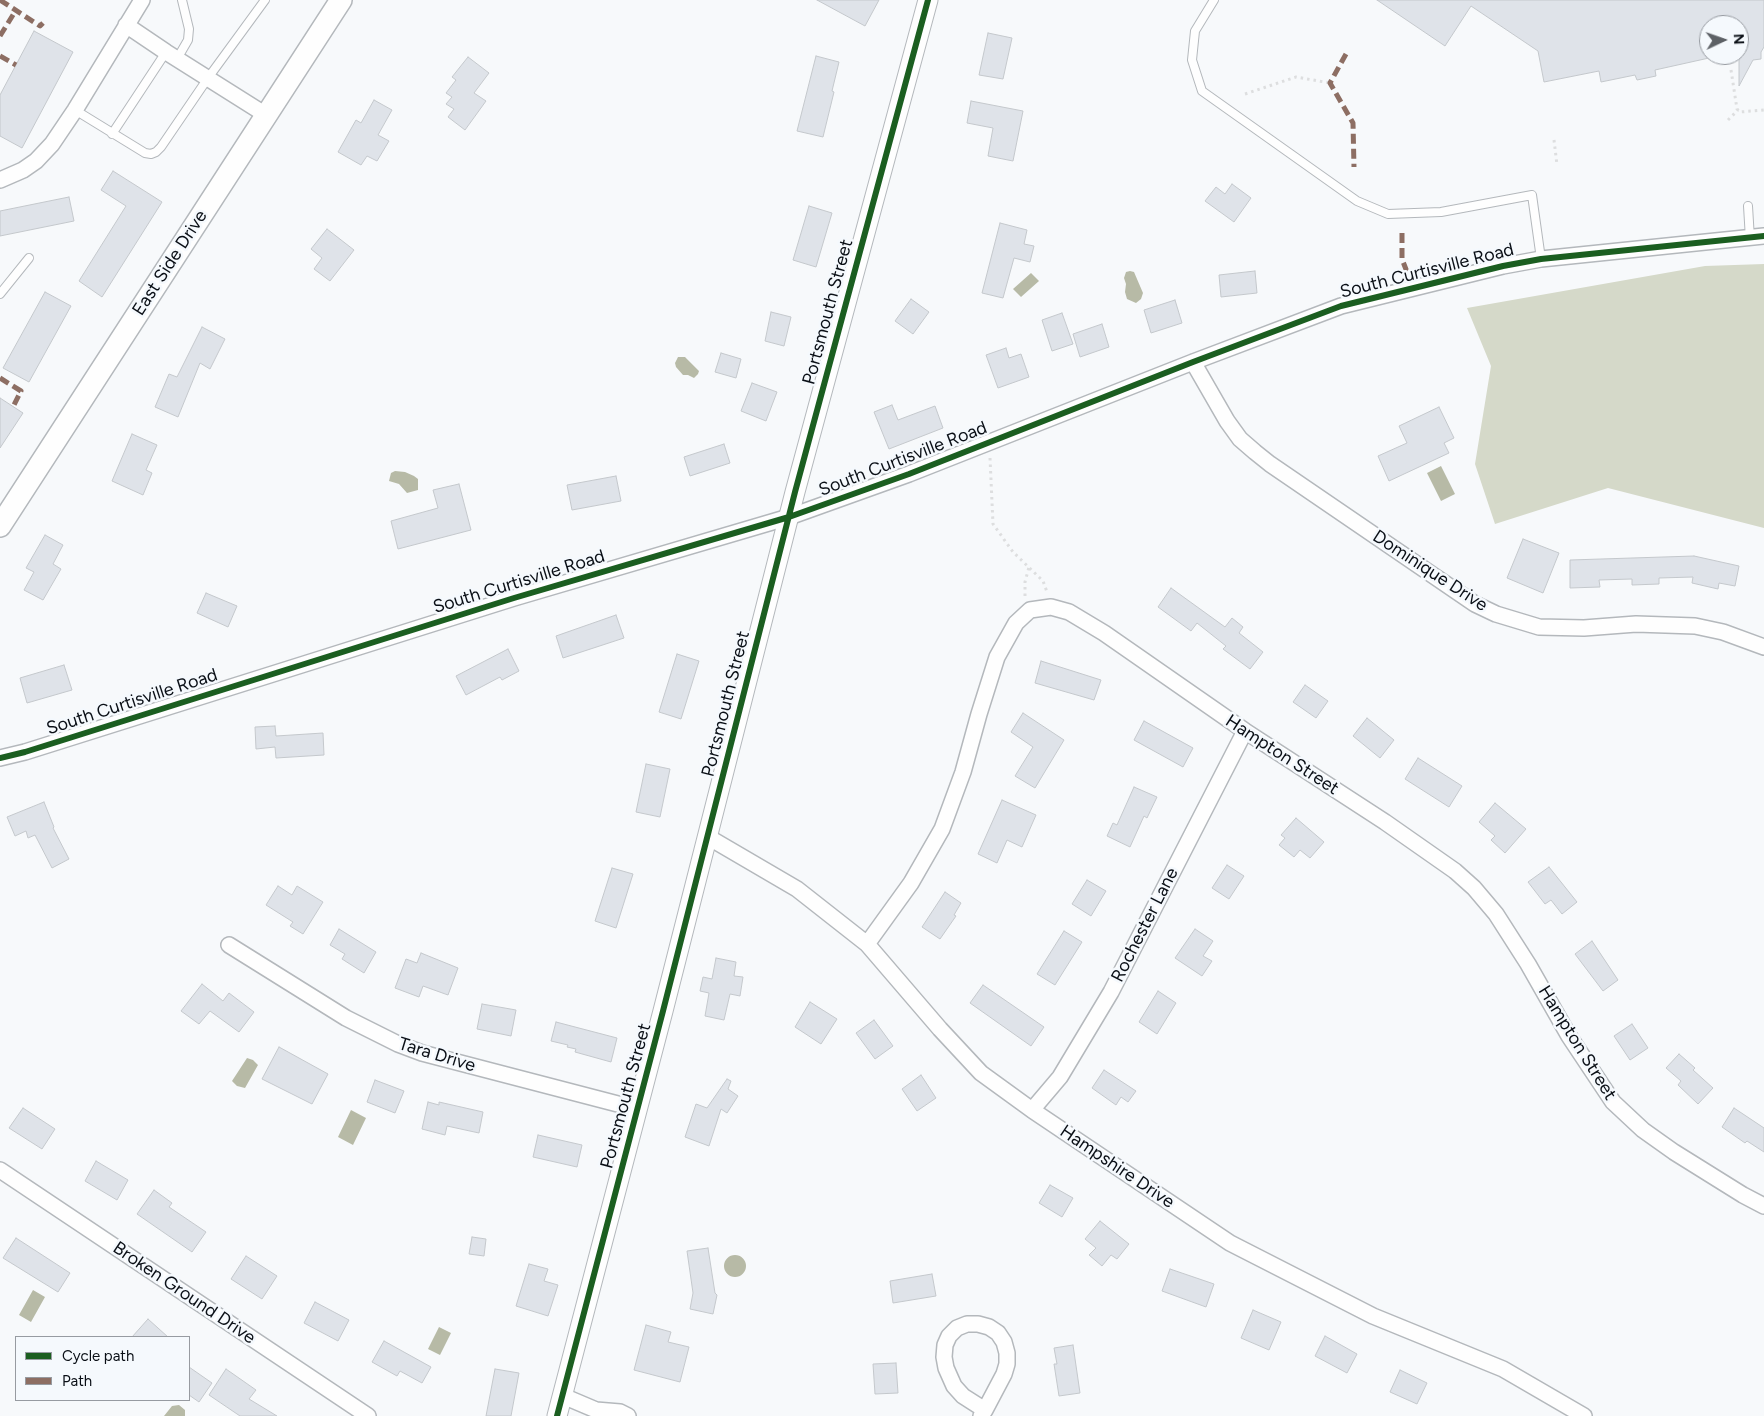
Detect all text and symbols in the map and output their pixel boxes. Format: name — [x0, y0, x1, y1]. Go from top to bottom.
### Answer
north arrow — [1699, 15, 1749, 65]
text: N — [1730, 33, 1747, 45]
street label: East Side Drive — [128, 206, 212, 320]
street label: Portsmouth Street — [798, 237, 858, 387]
street label: South Curtisville Road — [1338, 239, 1516, 303]
street label: South Curtisville Road — [816, 417, 990, 501]
street label: Dominique Drive — [1368, 526, 1492, 616]
street label: South Curtisville Road — [431, 546, 607, 618]
street label: Portsmouth Street — [697, 629, 755, 779]
street label: South Curtisville Road — [44, 664, 220, 740]
street label: Hampton Street — [1221, 710, 1343, 800]
street label: Rochester Lane — [1107, 864, 1183, 986]
street label: Hampton Street — [1533, 982, 1621, 1104]
street label: Portsmouth Street — [596, 1021, 656, 1171]
street label: Tara Drive — [396, 1033, 478, 1077]
street label: Hampshire Drive — [1056, 1121, 1178, 1213]
street label: Broken Ground Drive — [109, 1237, 259, 1349]
legend — [15, 1336, 190, 1401]
text: Cycle path — [62, 1347, 134, 1365]
text: Path — [62, 1372, 92, 1390]

